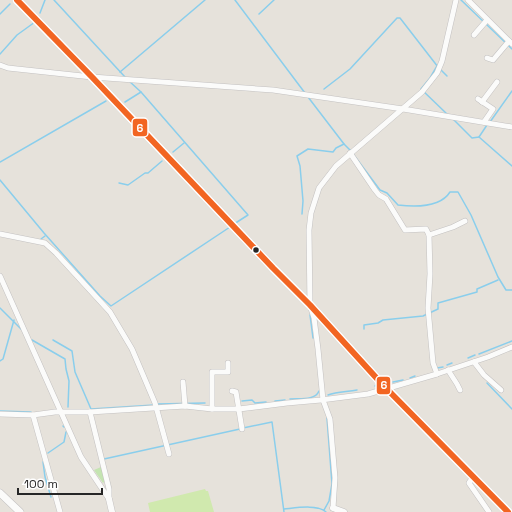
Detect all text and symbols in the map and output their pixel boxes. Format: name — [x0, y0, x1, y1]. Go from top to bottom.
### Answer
line badge: 6 — [132, 118, 148, 137]
text: 6 — [137, 121, 144, 135]
unlabelled marker — [251, 245, 261, 255]
line badge: 6 — [376, 376, 391, 395]
text: 6 — [381, 378, 388, 392]
scale bar — [18, 470, 102, 496]
text: 100 m — [24, 476, 58, 492]

